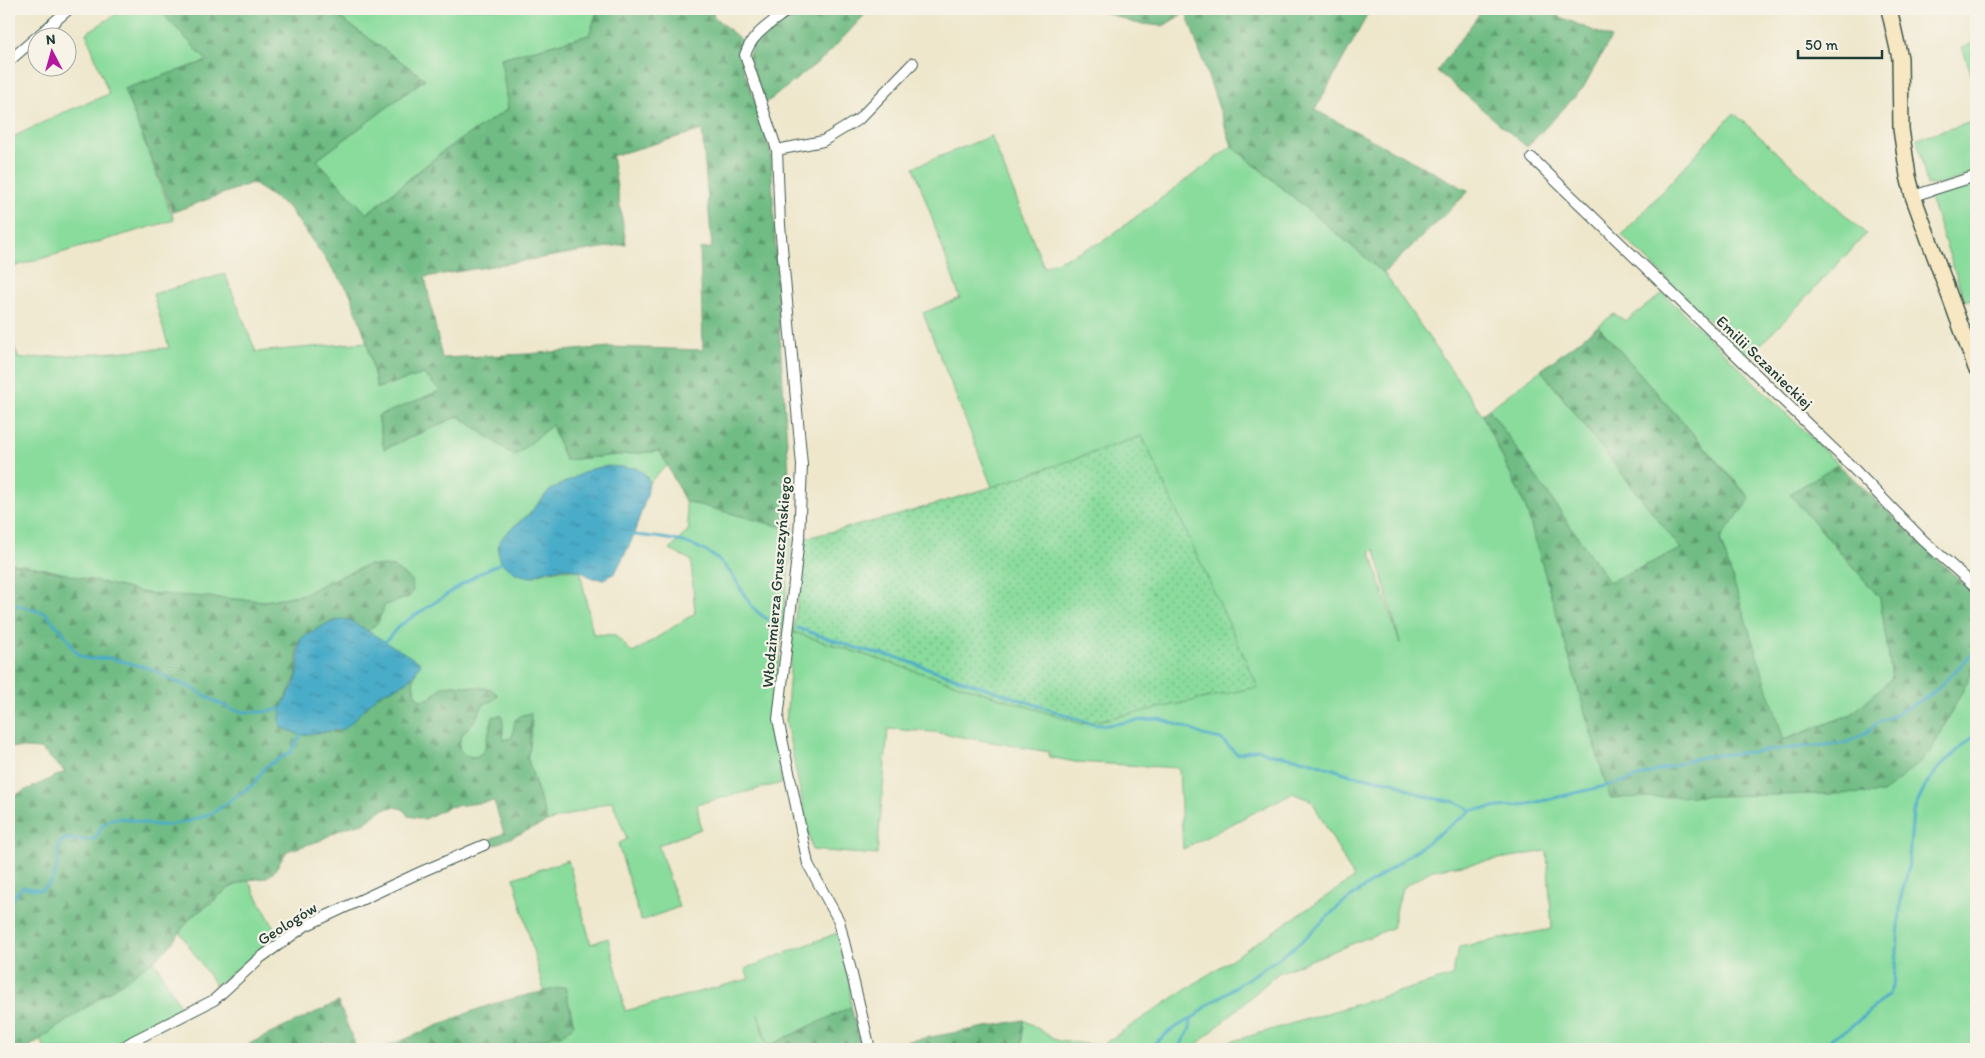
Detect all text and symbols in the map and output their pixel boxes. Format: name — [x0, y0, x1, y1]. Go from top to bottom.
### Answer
north arrow — [28, 28, 78, 78]
scale bar — [1798, 28, 1881, 60]
text: N — [45, 31, 56, 49]
text: 50 m — [1805, 36, 1838, 54]
street label: Emilii Sczanieckiej — [1712, 312, 1817, 413]
street label: Włodzimierza Gruszczyńskiego — [758, 475, 795, 689]
street label: Geologów — [254, 898, 321, 949]

